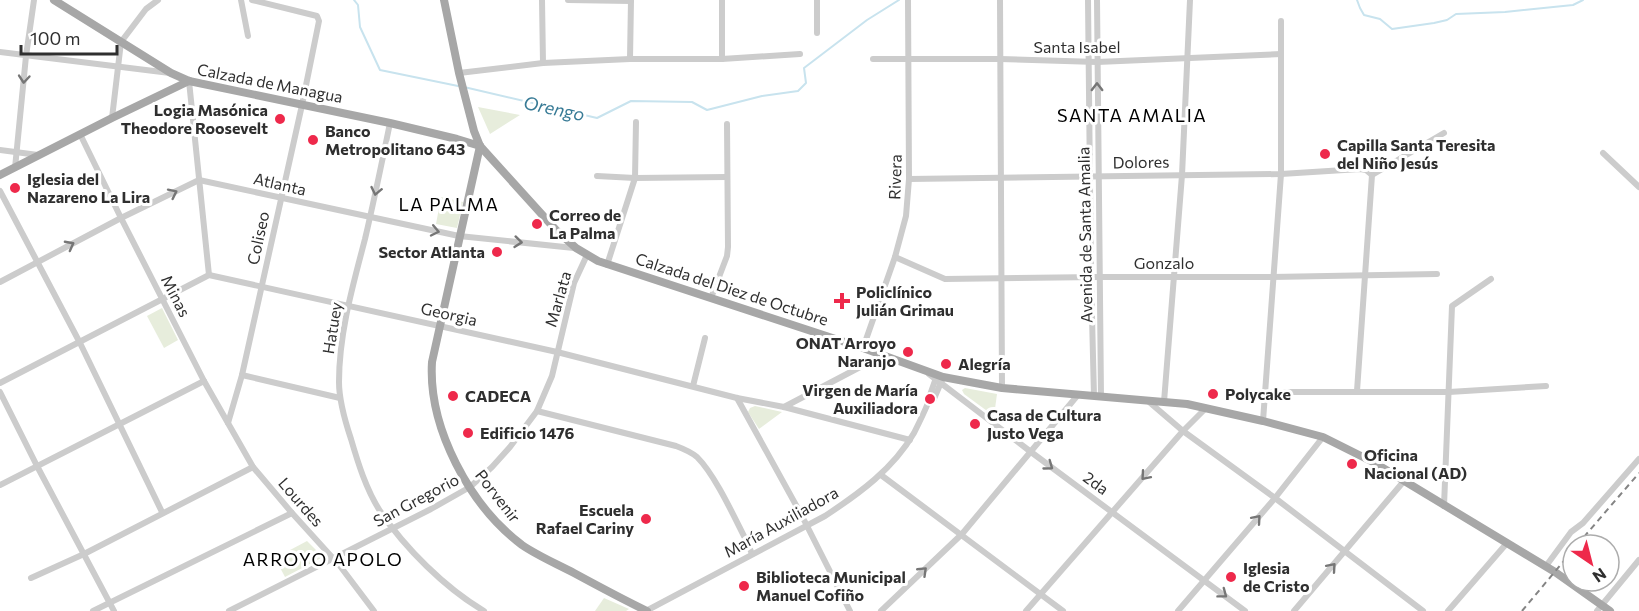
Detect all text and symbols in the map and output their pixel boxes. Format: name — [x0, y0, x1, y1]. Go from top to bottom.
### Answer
scale bar — [21, 18, 117, 56]
text: 100 m — [30, 27, 80, 49]
street label: Santa Isabel — [1034, 37, 1121, 56]
street label: Calzada de Managua — [196, 59, 345, 106]
one-way arrow — [18, 74, 31, 83]
one-way arrow — [1091, 82, 1103, 91]
water label: Orengo — [522, 91, 587, 125]
place label: Logia Masónica Theodore Roosevelt — [121, 100, 268, 137]
district label: SANTA AMALIA — [1057, 104, 1207, 126]
marker: Logia Masónica Theodore Roosevelt — [273, 112, 287, 126]
place label: Banco Metropolitano 643 — [325, 121, 465, 158]
marker: Banco Metropolitano 643 — [306, 133, 320, 147]
place label: Capilla Santa Teresita del Niño Jesús — [1337, 135, 1496, 172]
street label: Avenida de Santa Amalia — [1073, 147, 1096, 323]
marker: Capilla Santa Teresita del Niño Jesús — [1318, 147, 1332, 161]
street label: Dolores — [1112, 152, 1170, 171]
street label: Rivera — [884, 154, 905, 200]
street label: Atlanta — [252, 168, 308, 199]
place label: Iglesia del Nazareno La Lira — [27, 169, 150, 206]
marker: Iglesia del Nazareno La Lira — [8, 181, 22, 195]
one-way arrow — [370, 185, 383, 195]
one-way arrow — [167, 188, 178, 200]
district label: LA PALMA — [399, 193, 499, 215]
place label: Correo de La Palma — [549, 205, 621, 242]
street label: Coliseo — [243, 210, 272, 266]
marker: Correo de La Palma — [530, 217, 544, 231]
one-way arrow — [430, 224, 440, 237]
one-way arrow — [513, 235, 522, 248]
one-way arrow — [64, 241, 75, 252]
place label: Sector Atlanta — [378, 242, 485, 261]
marker: Sector Atlanta — [490, 245, 504, 259]
street label: Calzada del Diez de Octubre — [633, 248, 831, 329]
street label: Gonzalo — [1134, 253, 1194, 272]
street label: Marlata — [540, 269, 575, 329]
street label: Minas — [158, 272, 195, 320]
place label: Policlínico Julián Grimau — [856, 282, 954, 319]
marker: Policlínico Julián Grimau — [833, 292, 851, 310]
street label: Georgia — [419, 298, 479, 329]
street label: Hatuey — [318, 301, 345, 355]
place label: ONAT Arroyo Naranjo — [796, 333, 896, 370]
marker: ONAT Arroyo Naranjo — [901, 345, 915, 359]
place label: Alegría — [958, 354, 1011, 373]
marker: Alegría — [939, 357, 953, 371]
place label: Virgen de María Auxiliadora — [802, 380, 918, 417]
place label: Polycake — [1225, 384, 1291, 403]
place label: CADECA — [465, 386, 532, 405]
marker: Polycake — [1206, 387, 1220, 401]
marker: CADECA — [446, 389, 460, 403]
marker: Virgen de María Auxiliadora — [923, 392, 937, 406]
place label: Casa de Cultura Justo Vega — [987, 405, 1101, 442]
marker: Casa de Cultura Justo Vega — [968, 417, 982, 431]
place label: Edificio 1476 — [480, 423, 575, 442]
marker: Edificio 1476 — [461, 426, 475, 440]
place label: Oficina Nacional (AD) — [1364, 445, 1467, 482]
marker: Oficina Nacional (AD) — [1345, 457, 1359, 471]
one-way arrow — [1043, 458, 1054, 469]
street label: Porvenir — [472, 466, 525, 526]
street label: 2da — [1080, 467, 1113, 498]
street label: San Gregorio — [370, 469, 462, 530]
one-way arrow — [1141, 469, 1152, 480]
street label: Lourdes — [275, 473, 328, 530]
street label: María Auxiliadora — [720, 482, 841, 561]
place label: Escuela Rafael Cariny — [536, 500, 634, 537]
marker: Escuela Rafael Cariny — [639, 512, 653, 526]
one-way arrow — [1250, 515, 1261, 526]
north arrow — [1561, 533, 1621, 593]
district label: ARROYO APOLO — [243, 548, 403, 570]
place label: Iglesia de Cristo — [1243, 558, 1310, 595]
one-way arrow — [1325, 563, 1336, 574]
text: N — [1590, 564, 1610, 587]
place label: Biblioteca Municipal Manuel Cofiño — [756, 567, 906, 604]
one-way arrow — [916, 567, 927, 578]
marker: Iglesia de Cristo — [1224, 570, 1238, 584]
marker: Biblioteca Municipal Manuel Cofiño — [737, 579, 751, 593]
one-way arrow — [1216, 587, 1227, 598]

